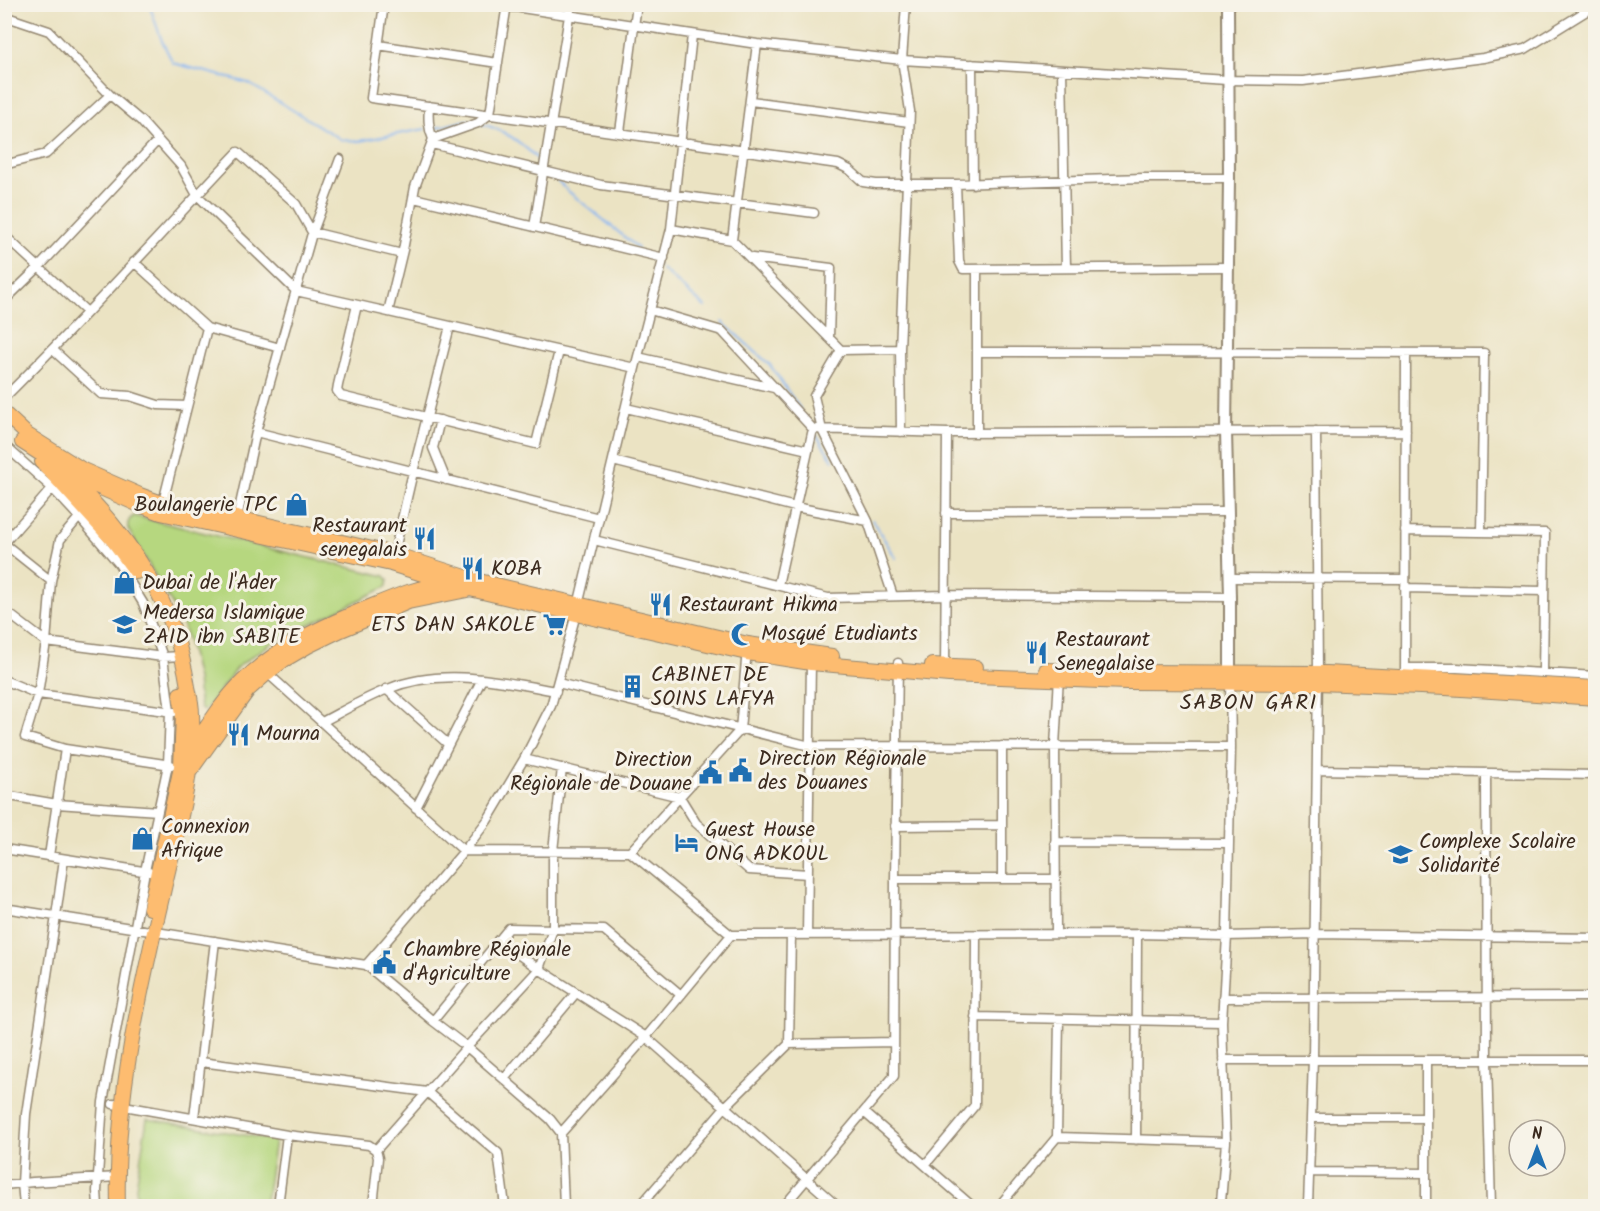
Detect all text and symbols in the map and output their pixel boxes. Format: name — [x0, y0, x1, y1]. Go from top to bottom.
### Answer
place label: Boulangerie TPC — [134, 489, 278, 522]
shop icon: Boulangerie TPC — [283, 492, 309, 518]
place label: Restaurant senegalais — [312, 510, 408, 567]
restaurant icon: Restaurant senegalais — [412, 525, 438, 551]
place label: KOBA — [491, 553, 542, 586]
restaurant icon: KOBA — [460, 556, 486, 582]
place label: Dubai de l'Ader — [142, 567, 277, 600]
shop icon: Dubai de l'Ader — [111, 570, 137, 596]
place label: Restaurant Hikma — [679, 589, 838, 622]
restaurant icon: Restaurant Hikma — [648, 592, 674, 618]
place label: Medersa Islamique ZAID ibn SABITE — [143, 597, 305, 654]
place label: ETS DAN SAKOLE — [371, 609, 537, 642]
school or university icon: Medersa Islamique ZAID ibn SABITE — [112, 612, 138, 638]
supermarket icon: ETS DAN SAKOLE — [541, 612, 567, 638]
place label: Mosqué Etudiants — [761, 618, 918, 651]
mosque icon: Mosqué Etudiants — [730, 621, 756, 647]
place label: Restaurant Senegalaise — [1055, 624, 1155, 681]
restaurant icon: Restaurant Senegalaise — [1024, 639, 1050, 665]
place label: CABINET DE SOINS LAFYA — [651, 659, 775, 716]
building icon: CABINET DE SOINS LAFYA — [620, 674, 646, 700]
district label: SABON GARI — [1180, 686, 1318, 721]
place label: Mourna — [256, 718, 320, 751]
restaurant icon: Mourna — [225, 721, 251, 747]
place label: Direction Régionale des Douanes — [758, 743, 927, 800]
place label: Direction Régionale de Douane — [510, 744, 693, 801]
public building icon: Direction Régionale des Douanes — [727, 758, 753, 784]
public building icon: Direction Régionale de Douane — [697, 759, 723, 785]
place label: Connexion Afrique — [161, 811, 250, 868]
place label: Guest House ONG ADKOUL — [705, 814, 829, 871]
shop icon: Connexion Afrique — [130, 826, 156, 852]
place label: Complexe Scolaire Solidarité — [1419, 826, 1576, 883]
hotel icon: Guest House ONG ADKOUL — [674, 829, 700, 855]
school or university icon: Complexe Scolaire Solidarité — [1388, 841, 1414, 867]
place label: Chambre Régionale d'Agriculture — [403, 934, 571, 991]
public building icon: Chambre Régionale d'Agriculture — [372, 949, 398, 975]
north arrow — [1507, 1118, 1567, 1178]
text: N — [1532, 1122, 1542, 1147]

